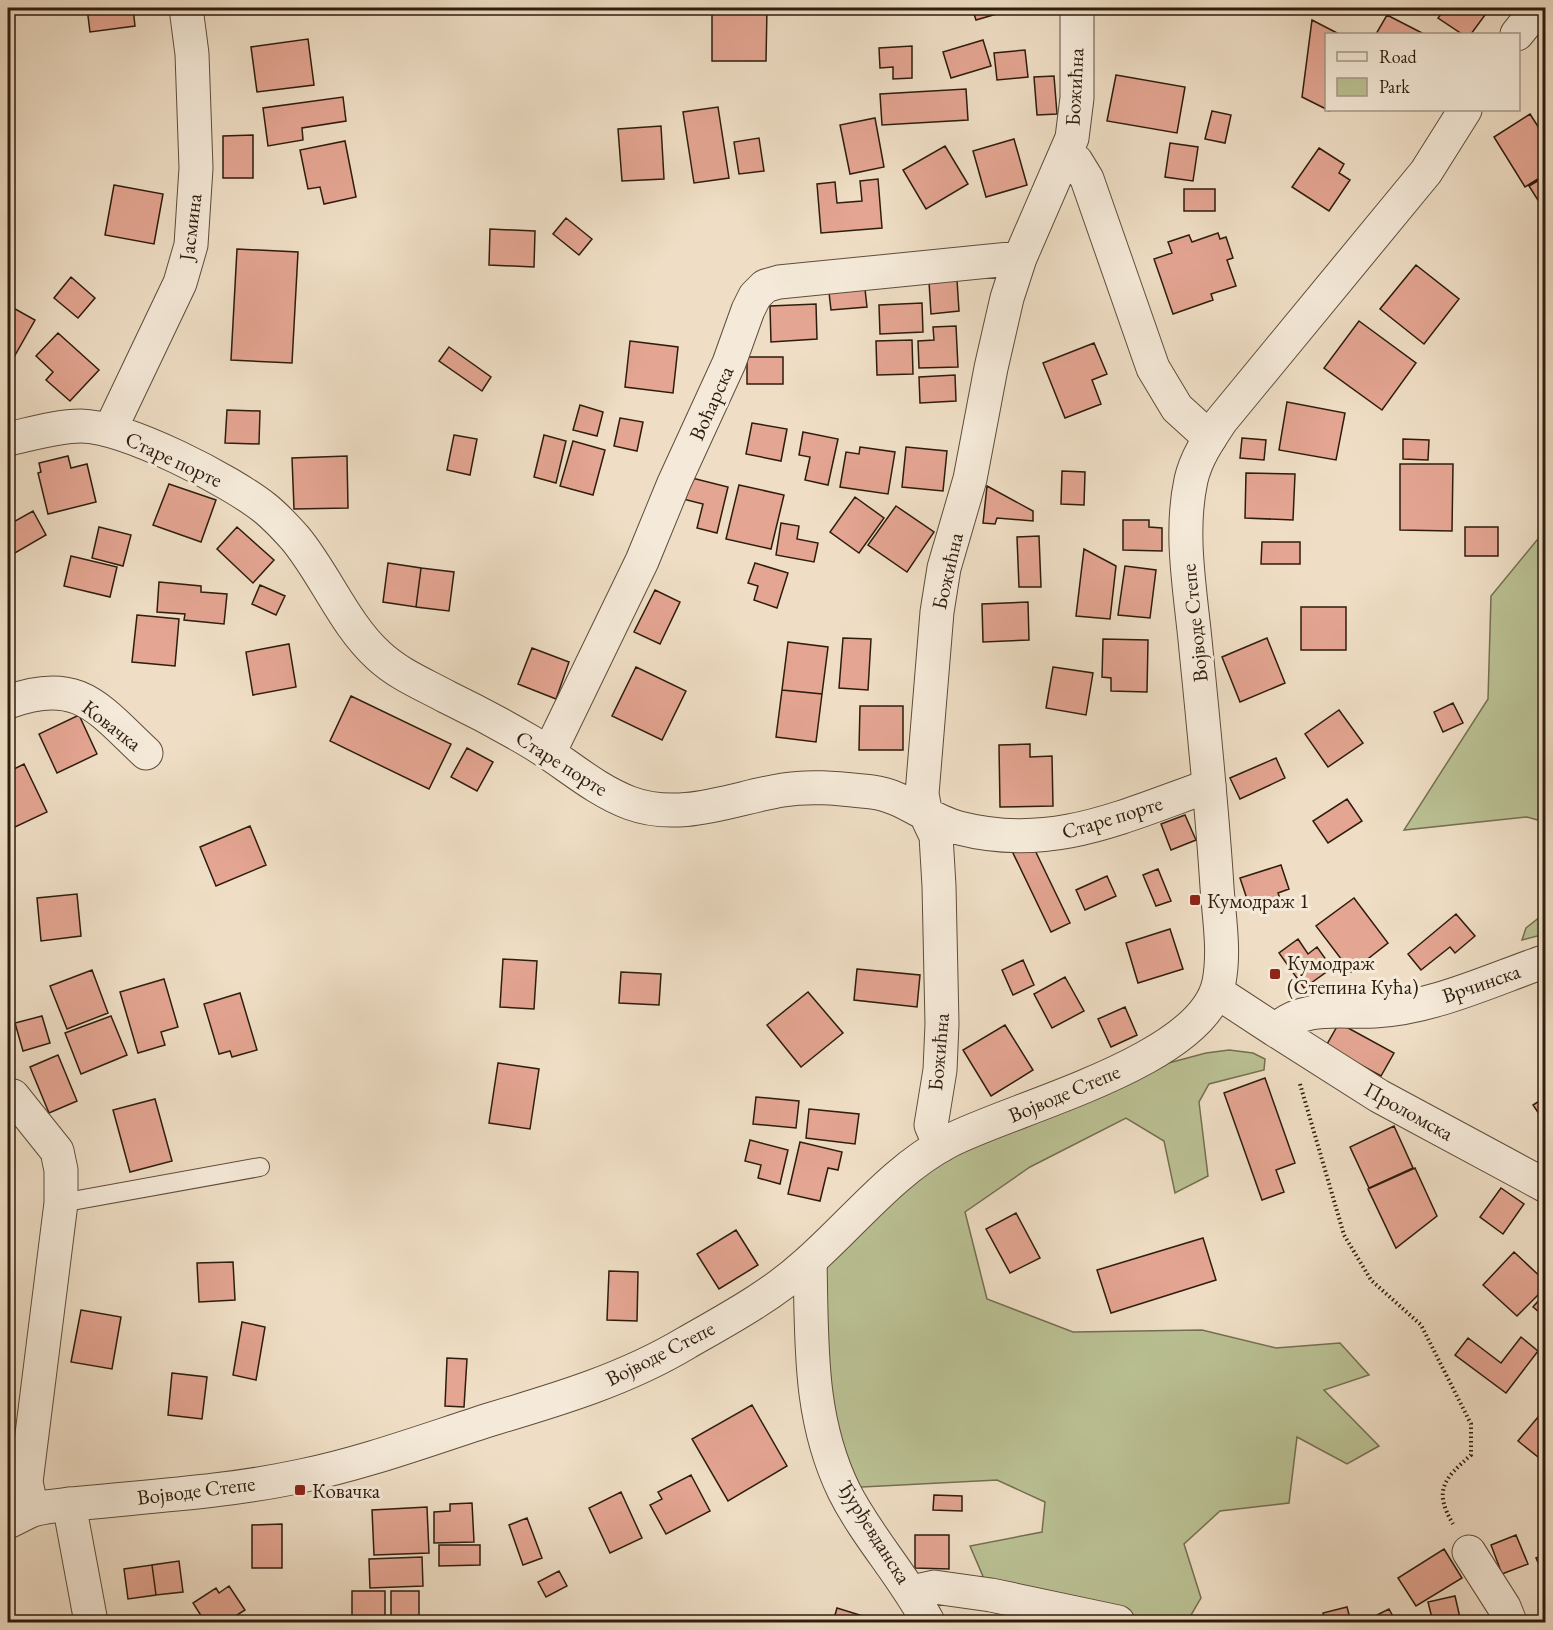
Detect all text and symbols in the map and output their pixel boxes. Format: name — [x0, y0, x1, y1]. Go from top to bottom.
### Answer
legend — [1325, 33, 1520, 111]
text: Road — [1379, 45, 1418, 68]
street label: Божићна — [1058, 47, 1090, 127]
text: Park — [1379, 75, 1410, 98]
street label: Јасмина — [172, 191, 208, 264]
street label: Воћарска — [683, 361, 740, 445]
street label: Старе порте — [121, 425, 227, 493]
street label: Божићна — [925, 529, 969, 612]
street label: Војводе Степе — [1174, 563, 1214, 683]
street label: Ковачка — [77, 693, 148, 757]
street label: Старе порте — [511, 724, 613, 802]
street label: Старе порте — [1058, 789, 1166, 845]
place label: Кумодраж 1 — [1207, 887, 1309, 914]
marker: Кумодраж 1 — [1188, 893, 1202, 907]
place label: Кумодраж (Степина Кућа) — [1287, 949, 1419, 1000]
street label: Врчинска — [1438, 957, 1524, 1009]
marker: Кумодраж (Степина Кућа) — [1268, 967, 1282, 981]
street label: Божићна — [921, 1011, 955, 1092]
street label: Војводе Степе — [1004, 1057, 1124, 1129]
street label: Проломска — [1360, 1075, 1459, 1147]
street label: Војводе Степе — [601, 1314, 719, 1392]
street label: Војводе Степе — [135, 1469, 257, 1511]
street label: Ђурђевданска — [832, 1475, 918, 1589]
place label: Ковачка — [312, 1477, 381, 1504]
marker: Ковачка — [293, 1483, 307, 1497]

